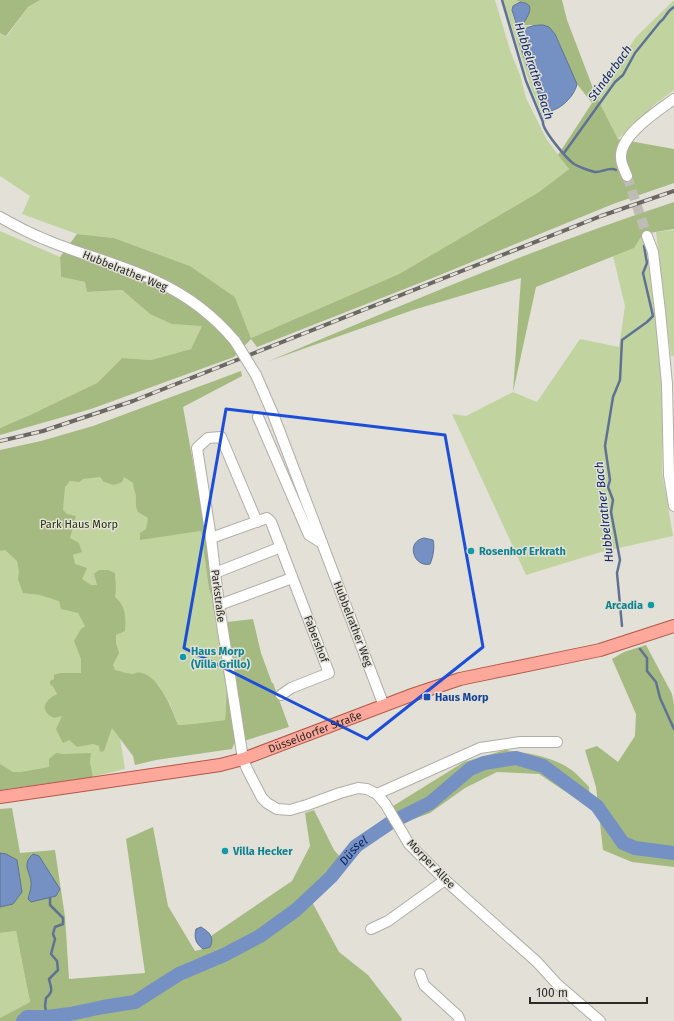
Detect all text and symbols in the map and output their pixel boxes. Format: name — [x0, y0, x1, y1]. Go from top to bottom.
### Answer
water label: Hubbelrather Bach — [512, 21, 556, 121]
water label: Stinderbach — [585, 42, 635, 104]
street label: Hubbelrather Weg — [81, 248, 170, 294]
water label: Hubbelrather Bach — [592, 461, 616, 563]
park label: Park Haus Morp — [40, 518, 118, 531]
place label: Rosenhof Erkrath — [479, 545, 566, 558]
marker: Rosenhof Erkrath — [466, 546, 476, 556]
street label: Parkstraße — [208, 569, 228, 623]
street label: Hubbelrather Weg — [331, 580, 375, 669]
place label: Arcadia — [605, 599, 643, 612]
marker: Arcadia — [646, 600, 656, 610]
street label: Fabershof — [301, 614, 331, 665]
place label: Haus Morp (Villa Grillo) — [191, 645, 251, 671]
marker: Haus Morp (Villa Grillo) — [178, 652, 188, 662]
place label: Haus Morp — [435, 691, 489, 704]
marker: Haus Morp — [422, 692, 432, 702]
street label: Düsseldorfer Straße — [266, 708, 364, 755]
water label: Düssel — [336, 833, 370, 868]
street label: Morper Allee — [404, 837, 458, 891]
place label: Villa Hecker — [232, 845, 293, 858]
marker: Villa Hecker — [220, 846, 230, 856]
scale bar — [530, 979, 647, 1005]
text: 100 m — [536, 986, 568, 1000]

